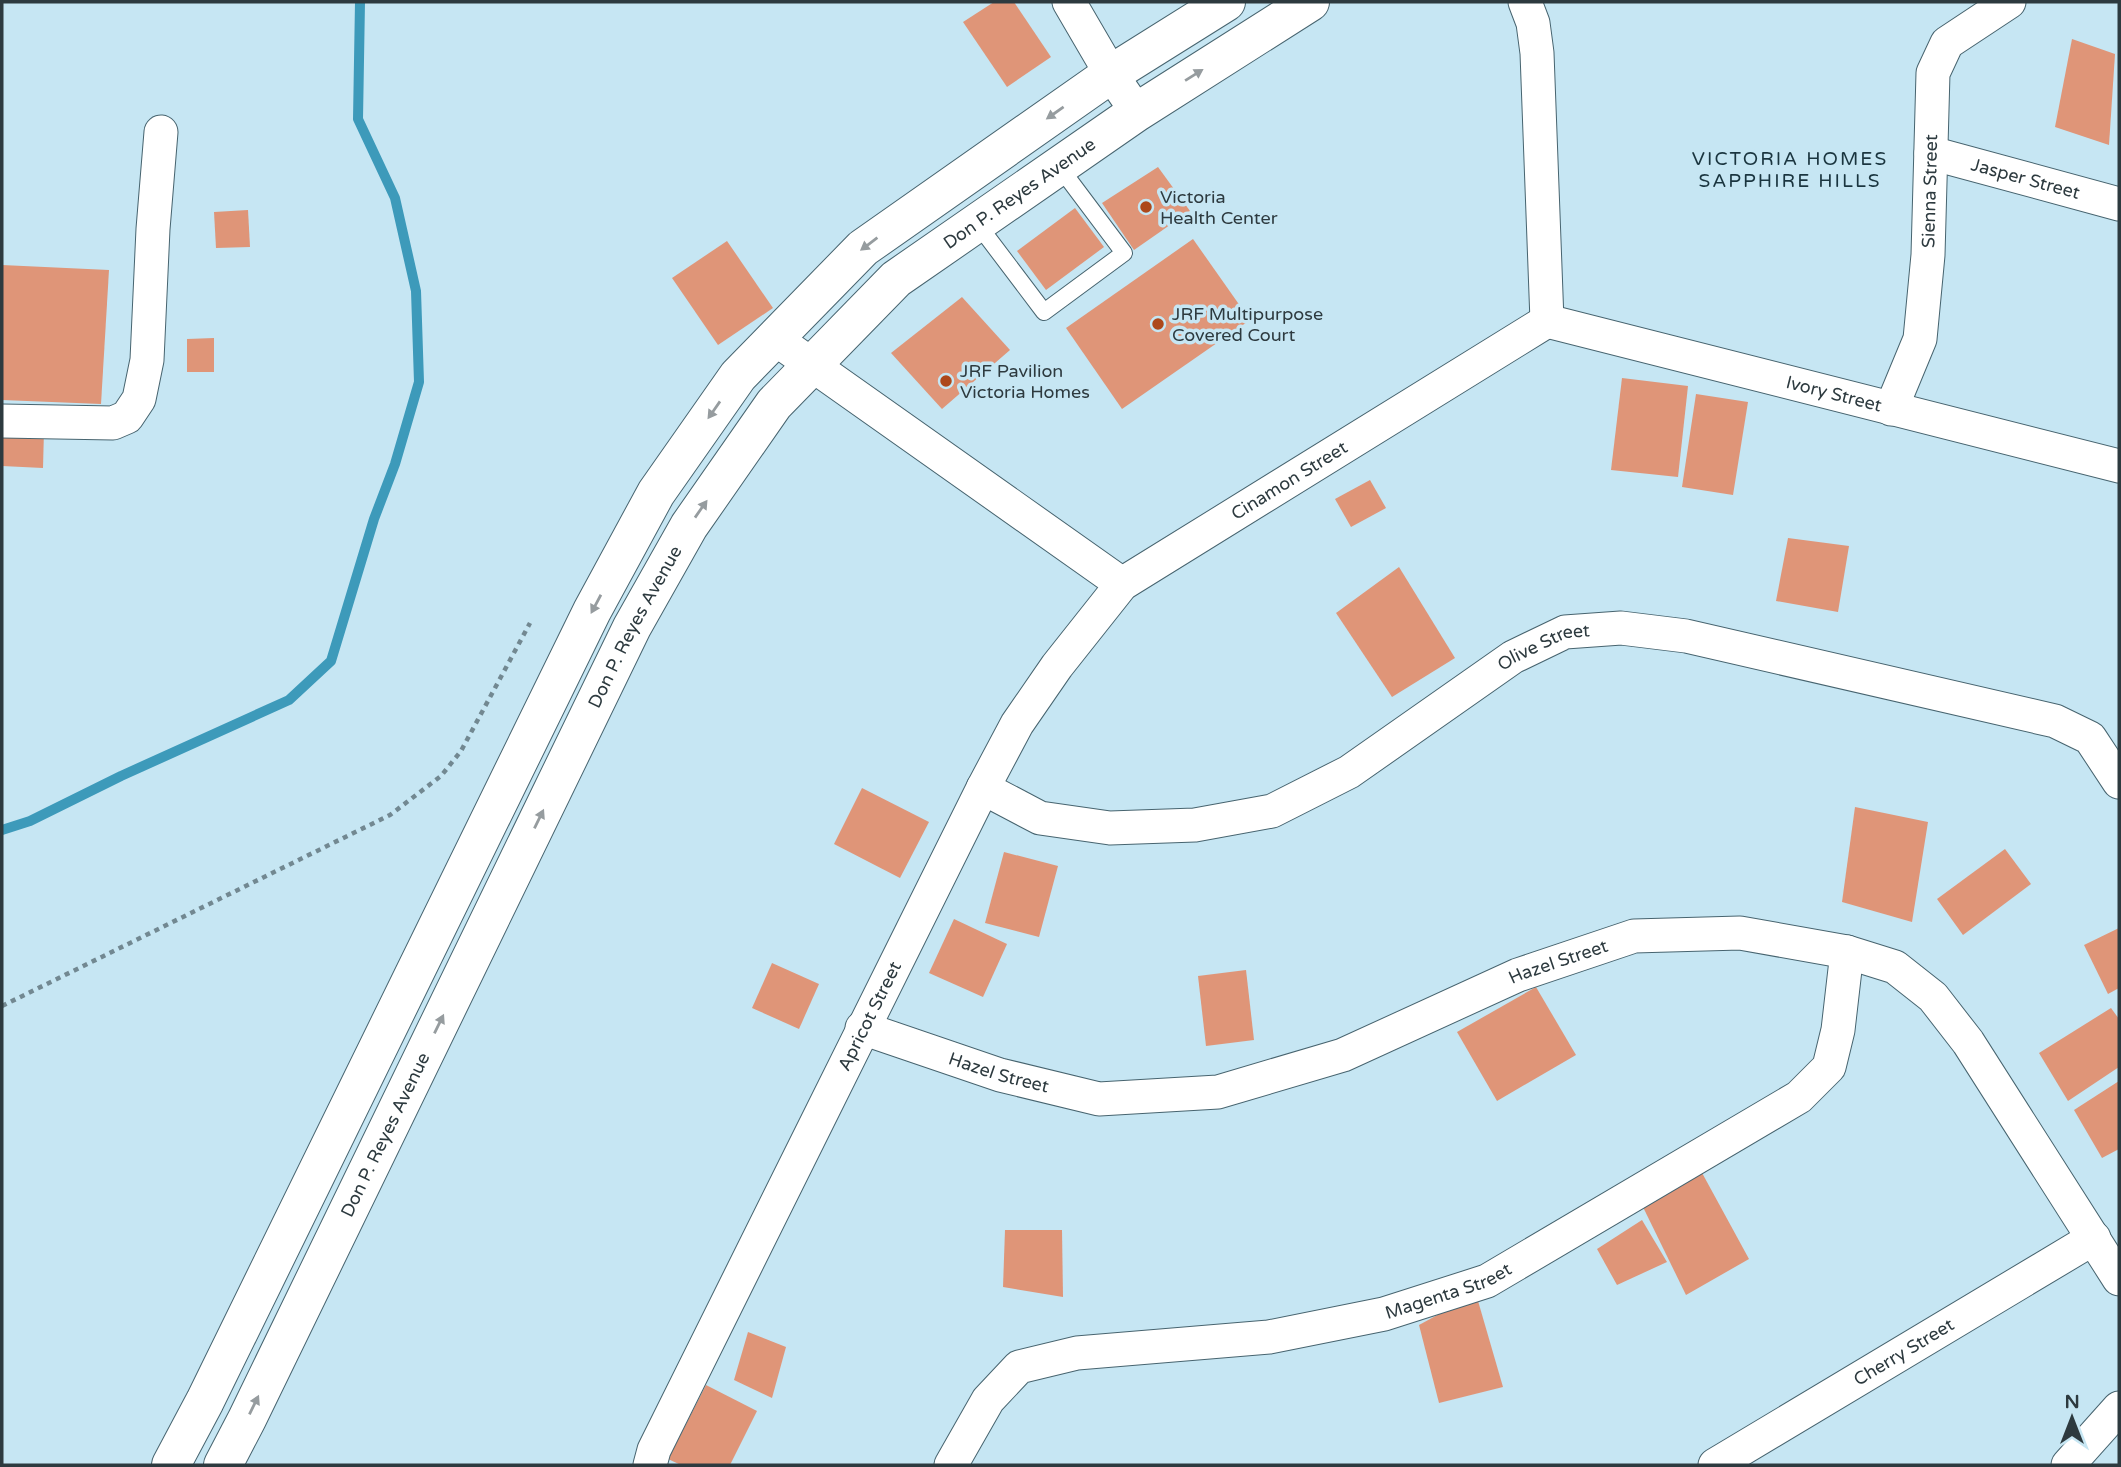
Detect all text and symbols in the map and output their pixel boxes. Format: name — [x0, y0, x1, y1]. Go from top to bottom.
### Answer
one-way arrow — [1185, 69, 1204, 82]
one-way arrow — [1046, 106, 1064, 120]
street label: Don P. Reyes Avenue — [939, 133, 1100, 254]
street label: Sienna Street — [1917, 134, 1942, 248]
district label: VICTORIA HOMES SAPPHIRE HILLS — [1692, 148, 1888, 192]
street label: Jasper Street — [1969, 153, 2083, 204]
place label: Victoria Health Center — [1160, 186, 1278, 229]
marker: Victoria Health Center — [1138, 199, 1154, 215]
one-way arrow — [860, 237, 878, 251]
place label: JRF Multipurpose Covered Court — [1172, 303, 1323, 346]
marker: JRF Multipurpose Covered Court — [1150, 316, 1166, 332]
place label: JRF Pavilion Victoria Homes — [960, 360, 1090, 403]
street label: Ivory Street — [1784, 371, 1884, 416]
marker: JRF Pavilion Victoria Homes — [938, 373, 954, 389]
one-way arrow — [707, 401, 721, 419]
street label: Cinamon Street — [1227, 436, 1352, 525]
one-way arrow — [694, 500, 708, 518]
street label: Don P. Reyes Avenue — [583, 542, 687, 712]
one-way arrow — [590, 594, 602, 614]
street label: Olive Street — [1493, 619, 1591, 676]
one-way arrow — [533, 809, 544, 829]
street label: Hazel Street — [1505, 935, 1611, 989]
street label: Apricot Street — [833, 958, 906, 1075]
one-way arrow — [434, 1014, 445, 1034]
street label: Hazel Street — [946, 1047, 1051, 1097]
street label: Don P. Reyes Avenue — [336, 1049, 435, 1221]
street label: Magenta Street — [1382, 1258, 1516, 1324]
street label: Cherry Street — [1849, 1313, 1958, 1391]
north arrow — [2037, 1383, 2107, 1453]
text: N — [2064, 1391, 2080, 1413]
one-way arrow — [248, 1395, 260, 1415]

